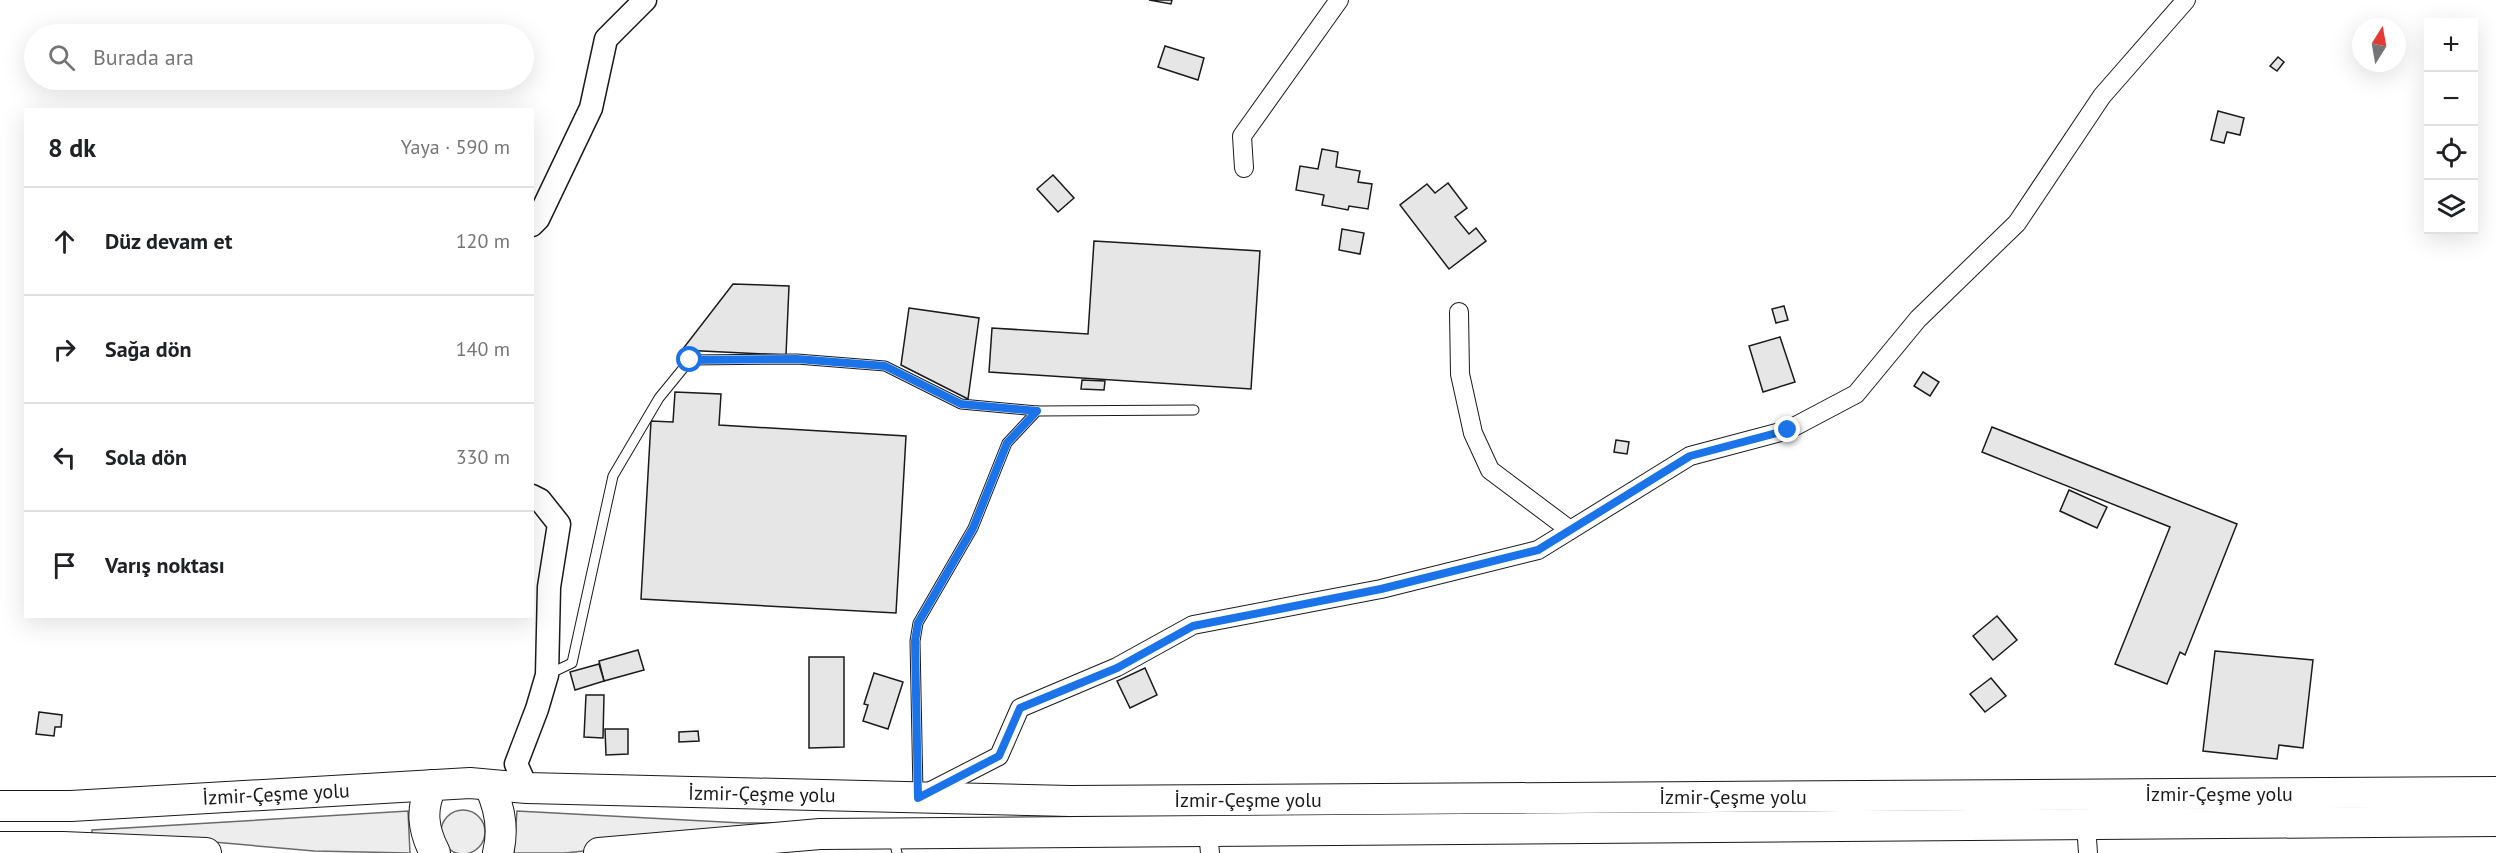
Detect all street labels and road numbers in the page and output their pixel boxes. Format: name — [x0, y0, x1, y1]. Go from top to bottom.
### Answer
street label: İzmir-Çeşme yolu — [202, 777, 350, 811]
street label: İzmir-Çeşme yolu — [688, 780, 836, 808]
street label: İzmir-Çeşme yolu — [2145, 781, 2293, 807]
street label: İzmir-Çeşme yolu — [1659, 784, 1807, 810]
street label: İzmir-Çeşme yolu — [1174, 787, 1322, 813]

